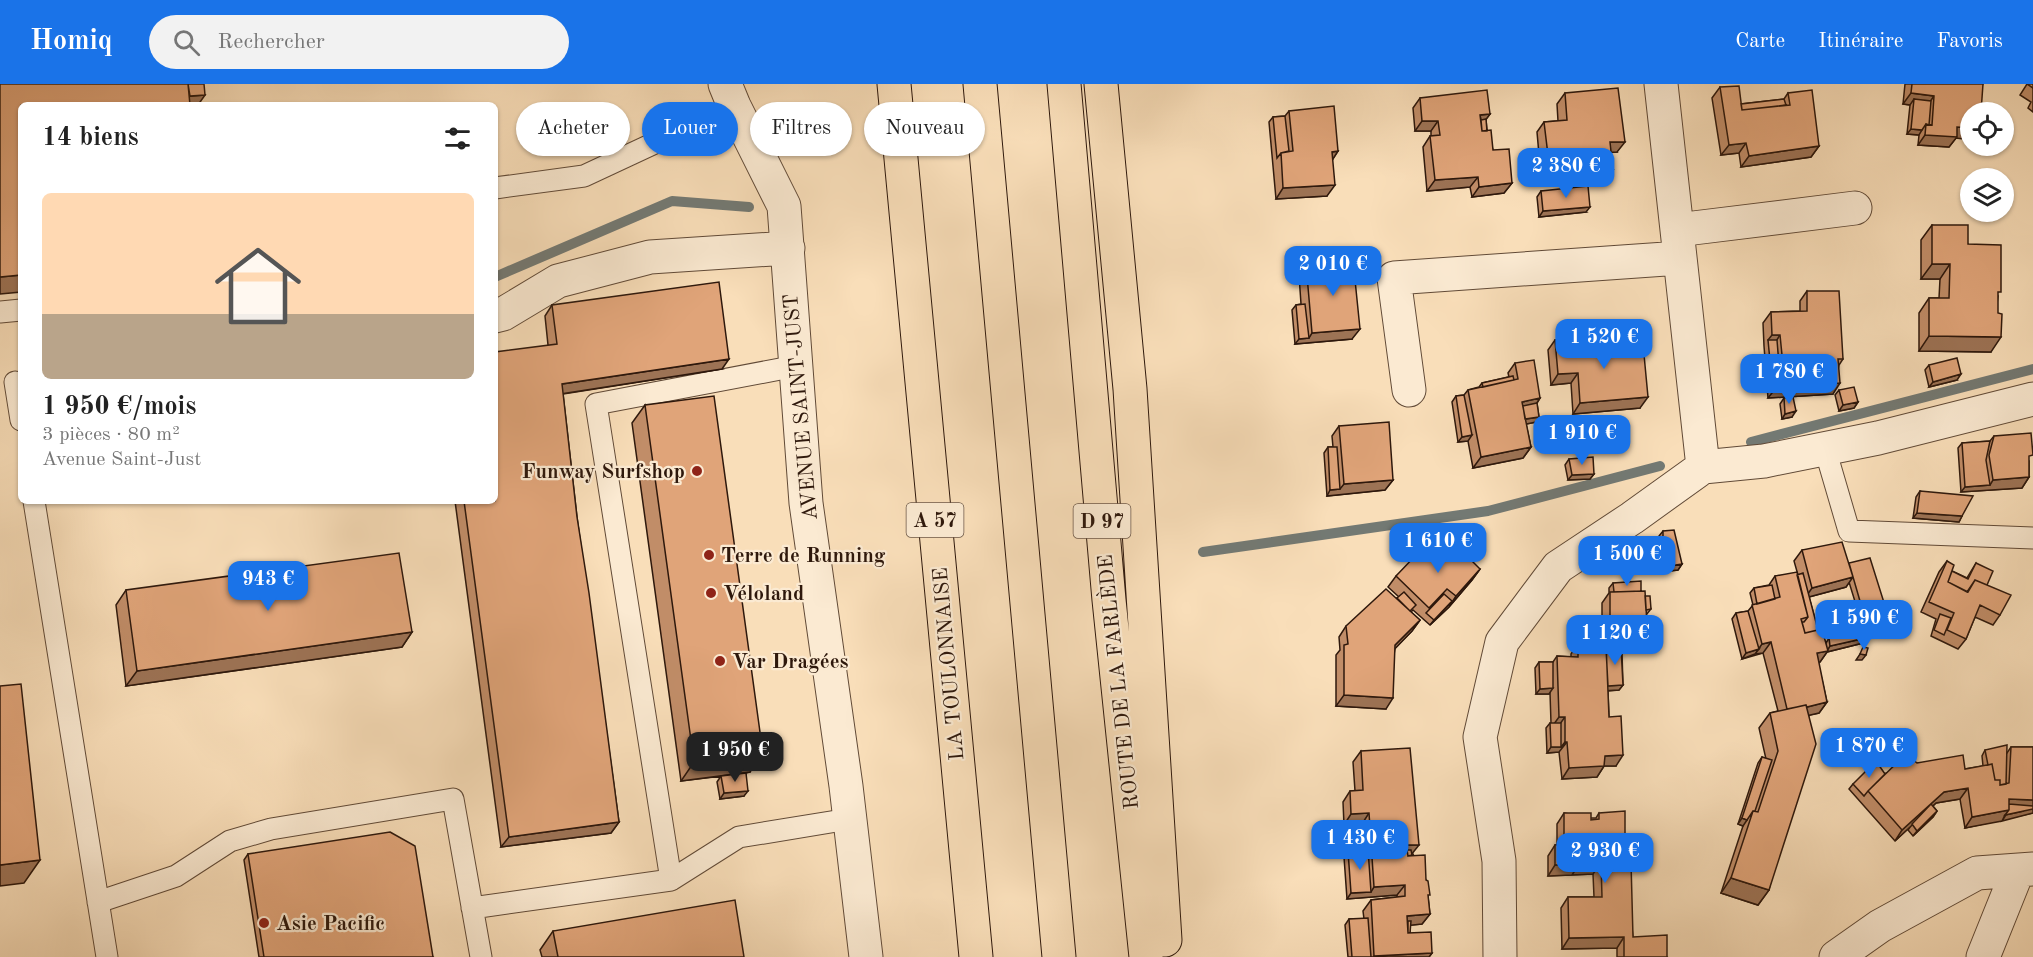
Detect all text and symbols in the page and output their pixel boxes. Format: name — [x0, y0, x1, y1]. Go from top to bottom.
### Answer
search box — [149, 15, 569, 69]
icon: search — [170, 26, 203, 59]
text: Homiq — [30, 28, 113, 56]
text: Rechercher — [218, 31, 325, 53]
text: Carte — [1735, 31, 1785, 52]
text: Itinéraire — [1818, 31, 1904, 52]
text: Favoris — [1937, 31, 2003, 52]
chip: Acheter — [516, 102, 630, 156]
chip: Louer — [642, 102, 738, 156]
chip: Filtres — [750, 102, 852, 156]
chip: Nouveau — [864, 102, 985, 156]
map controls — [1960, 102, 2014, 222]
button: locate — [1960, 102, 2014, 156]
icon: filters — [441, 122, 474, 155]
text: 14 biens — [42, 125, 139, 151]
pin: 2 380 € — [1511, 148, 1621, 199]
text: 2 380 € — [1531, 157, 1601, 177]
button: layers — [1960, 168, 2014, 222]
icon: home — [204, 232, 312, 340]
pin: 2 010 € — [1278, 246, 1388, 297]
text: 2 010 € — [1298, 255, 1368, 275]
street label: AVENUE SAINT-JUST — [781, 293, 822, 521]
pin: 1 520 € — [1549, 319, 1659, 370]
text: 1 520 € — [1569, 328, 1639, 348]
pin: 1 780 € — [1734, 354, 1844, 405]
text: 1 780 € — [1754, 363, 1824, 383]
text: 1 950 €/mois — [42, 394, 196, 420]
pin: 1 910 € — [1527, 415, 1637, 466]
text: 1 910 € — [1547, 424, 1617, 444]
text: 3 pièces · 80 m² — [42, 425, 180, 445]
text: Avenue Saint-Just — [42, 450, 201, 470]
place label: Funway Surfshop — [521, 462, 685, 483]
marker: Funway Surfshop — [690, 464, 704, 478]
road number: A 57 — [906, 503, 964, 537]
road number: D 97 — [1074, 504, 1130, 538]
pin: 1 610 € — [1383, 523, 1493, 574]
text: 1 610 € — [1403, 532, 1473, 552]
pin: 1 500 € — [1572, 536, 1682, 587]
text: 1 500 € — [1592, 545, 1662, 565]
place label: Terre de Running — [721, 546, 886, 567]
marker: Terre de Running — [702, 548, 716, 562]
street label: ROUTE DE LA FARLÈDE — [1092, 553, 1143, 811]
pin: 943 € — [226, 561, 310, 612]
street label: LA TOULONNAISE — [931, 566, 968, 761]
text: 943 € — [242, 570, 294, 590]
place label: Véloland — [723, 584, 804, 605]
marker: Véloland — [704, 586, 718, 600]
pin: 1 590 € — [1809, 600, 1919, 651]
text: 1 590 € — [1829, 609, 1899, 629]
pin: 1 120 € — [1560, 615, 1670, 666]
text: 1 120 € — [1580, 624, 1650, 644]
place label: Var Dragées — [732, 652, 849, 673]
marker: Var Dragées — [713, 654, 727, 668]
pin: 1 870 € — [1814, 728, 1924, 779]
pin: 1 950 € — [680, 732, 790, 783]
text: 1 870 € — [1834, 737, 1904, 757]
text: 1 950 € — [700, 741, 770, 761]
pin: 1 430 € — [1305, 820, 1415, 871]
text: 1 430 € — [1325, 829, 1395, 849]
pin: 2 930 € — [1550, 833, 1660, 884]
text: 2 930 € — [1570, 842, 1640, 862]
place label: Asie Pacific — [276, 914, 385, 935]
marker: Asie Pacific — [257, 916, 271, 930]

